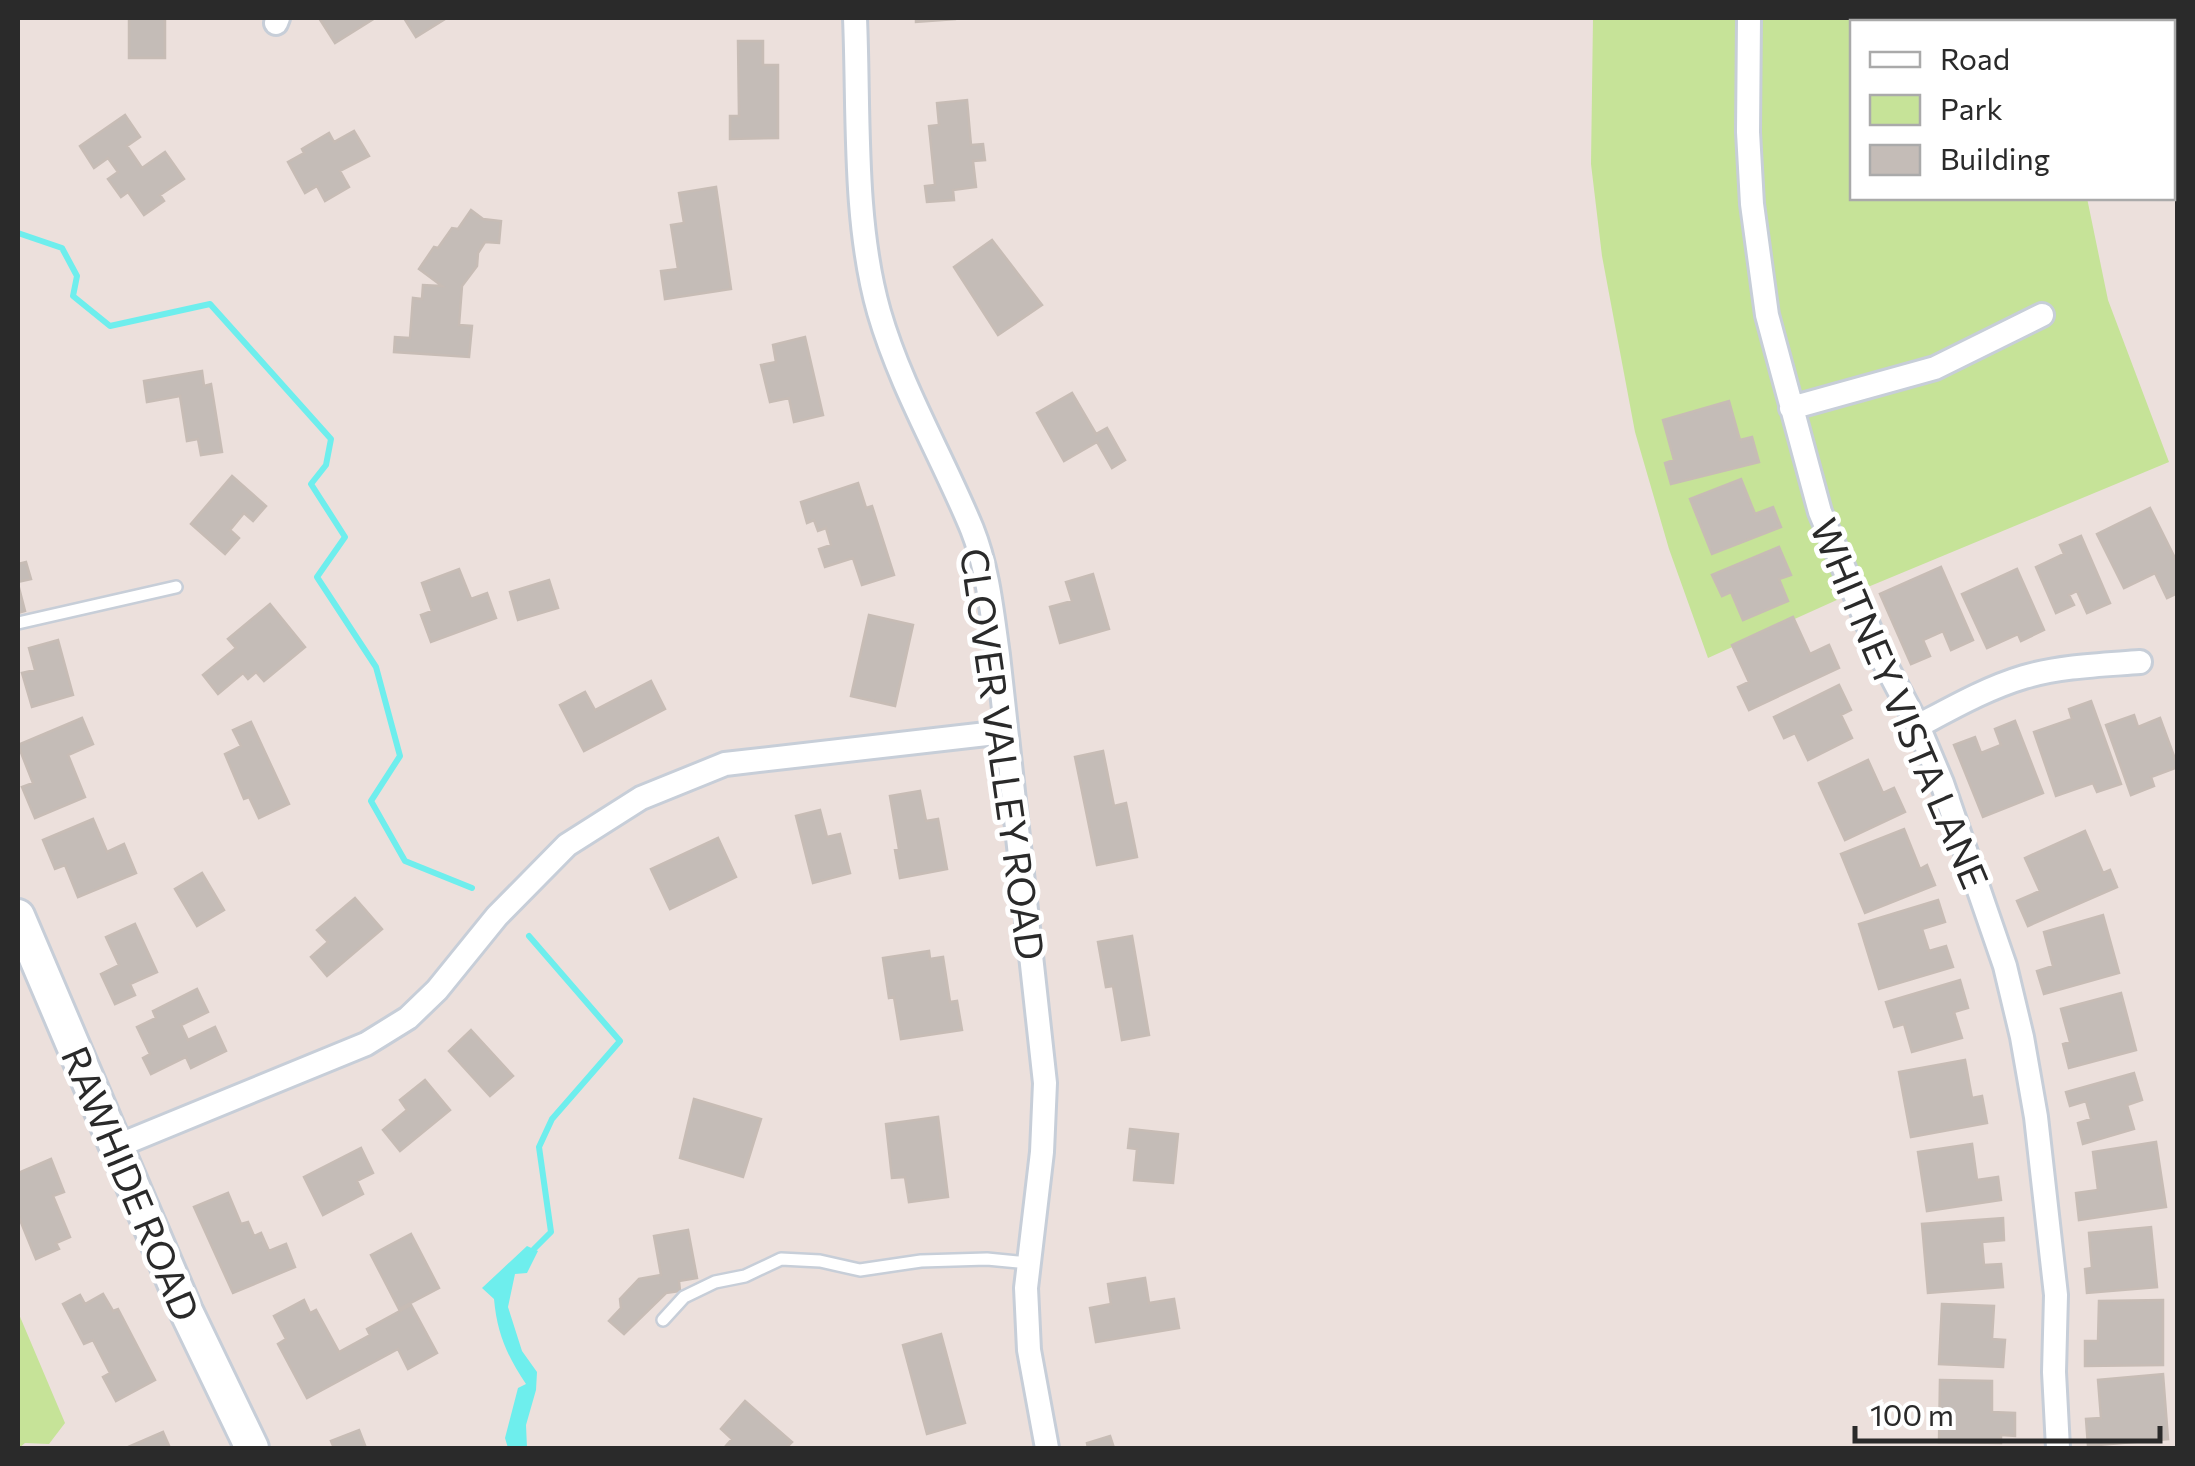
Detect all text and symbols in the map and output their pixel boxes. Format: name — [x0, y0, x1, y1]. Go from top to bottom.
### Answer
legend — [1850, 20, 2175, 200]
text: Road — [1940, 39, 2010, 76]
text: Park — [1940, 89, 2003, 126]
text: Building — [1940, 139, 2050, 176]
street label: WHITNEY VISTA LANE — [1802, 511, 2000, 895]
street label: CLOVER VALLEY ROAD — [952, 545, 1056, 963]
street label: RAWHIDE ROAD — [53, 1039, 211, 1327]
scale bar — [1855, 1381, 2160, 1443]
text: 100 m — [1870, 1395, 1954, 1432]

